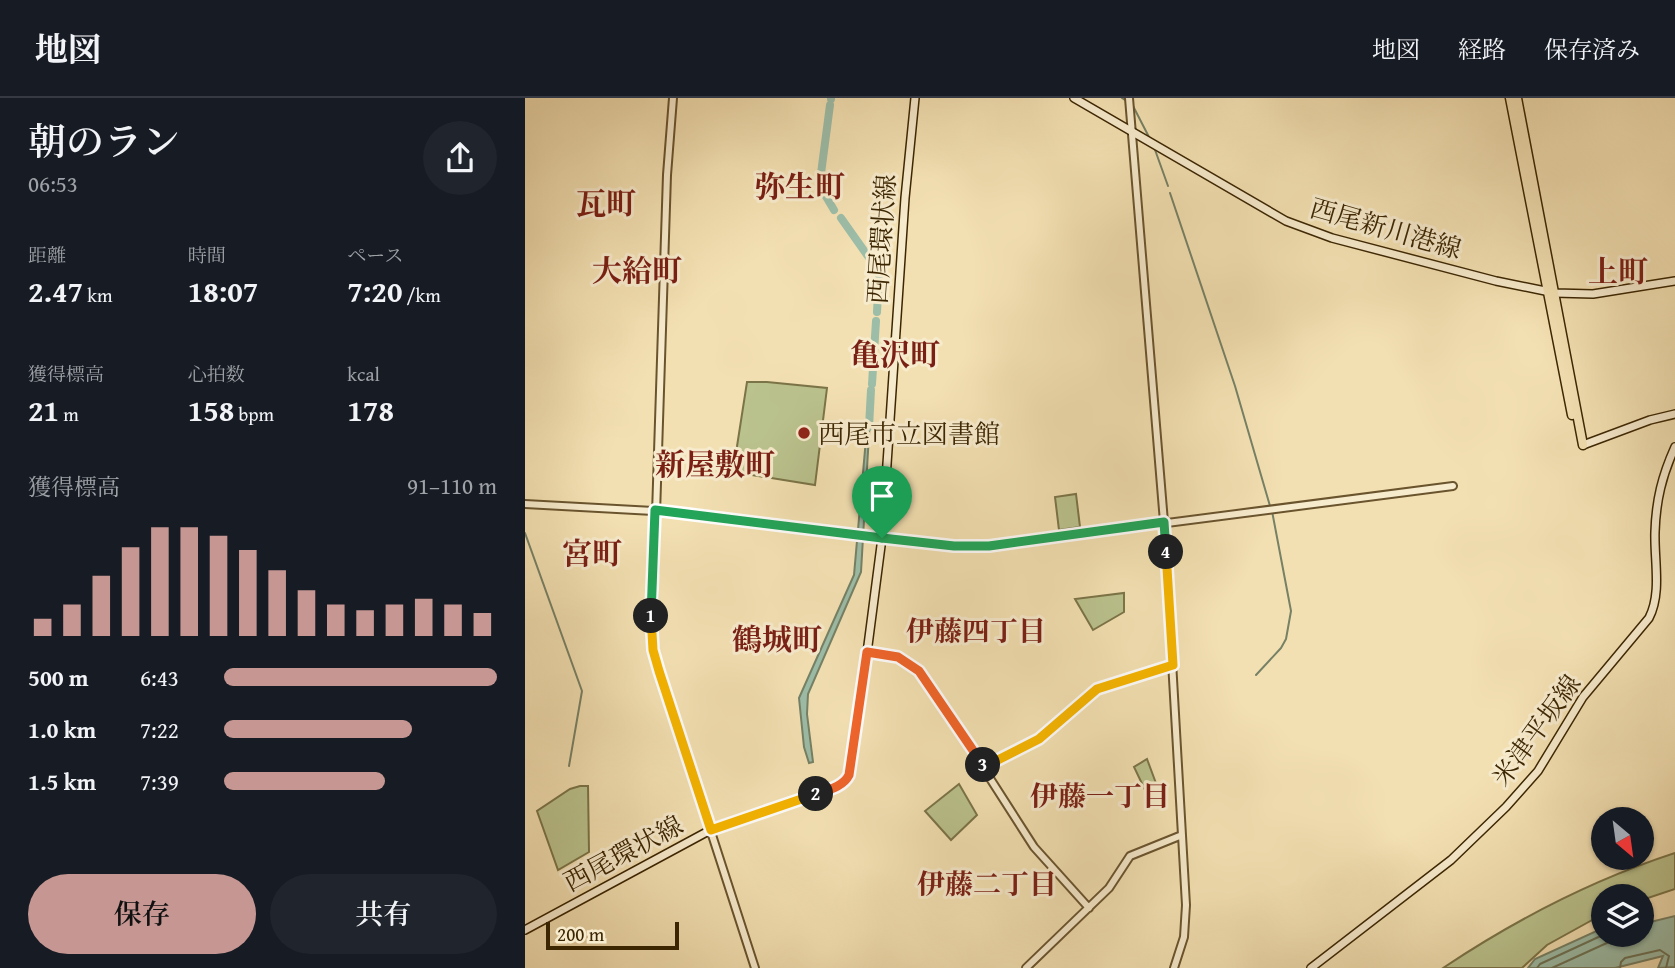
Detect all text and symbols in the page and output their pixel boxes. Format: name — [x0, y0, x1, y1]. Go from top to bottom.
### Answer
text: 地図 — [35, 25, 101, 73]
text: 地図 — [1372, 32, 1420, 67]
text: 経路 — [1458, 32, 1506, 67]
text: 保存済み — [1544, 32, 1640, 67]
text: 朝のラン — [28, 113, 180, 169]
button: share — [423, 121, 497, 195]
district label: 弥生町 — [755, 164, 845, 208]
text: 06:53 — [28, 167, 78, 200]
street label: 西尾環状線 — [857, 173, 905, 305]
district label: 瓦町 — [576, 181, 636, 225]
street label: 西尾新川港線 — [1306, 188, 1466, 268]
text: 距離 — [28, 241, 66, 269]
text: 時間 — [188, 241, 226, 269]
text: ペース — [347, 241, 403, 269]
district label: 大給町 — [592, 248, 682, 292]
district label: 上町 — [1588, 249, 1648, 293]
text: 2.47 — [28, 269, 83, 313]
text: 18:07 — [188, 269, 258, 313]
text: 7:20 — [347, 269, 402, 313]
text: km — [83, 281, 112, 309]
text: /km — [402, 281, 441, 309]
district label: 亀沢町 — [850, 332, 940, 376]
text: 獲得標高 — [28, 360, 104, 388]
text: 心拍数 — [188, 360, 245, 388]
text: kcal — [347, 360, 380, 388]
text: 21 — [28, 388, 59, 432]
text: 158 — [188, 388, 234, 432]
text: 178 — [347, 388, 394, 432]
text: m — [59, 400, 79, 428]
text: bpm — [234, 400, 274, 428]
place label: 西尾市立図書館 — [818, 414, 1000, 453]
marker: 西尾市立図書館 — [796, 425, 812, 441]
district label: 新屋敷町 — [655, 442, 775, 486]
pin — [852, 466, 912, 538]
text: 91–110 m — [407, 469, 497, 502]
text: 獲得標高 — [28, 470, 120, 503]
icon: arrive — [863, 477, 901, 515]
district label: 宮町 — [562, 531, 622, 575]
pin: 4 — [1149, 534, 1183, 570]
text: 4 — [1161, 537, 1170, 565]
pin: 1 — [633, 598, 669, 634]
text: 1 — [646, 601, 655, 629]
district label: 伊藤四丁目 — [906, 610, 1046, 651]
district label: 鶴城町 — [732, 617, 822, 661]
text: 500 m — [28, 661, 89, 694]
text: 6:43 — [140, 661, 179, 694]
street label: 米津平坂線 — [1482, 666, 1590, 794]
text: 1.0 km — [28, 713, 96, 746]
text: 7:22 — [140, 713, 179, 746]
pin: 3 — [965, 748, 1001, 782]
text: 3 — [978, 750, 987, 778]
text: 1.5 km — [28, 765, 96, 798]
text: 7:39 — [140, 765, 179, 798]
district label: 伊藤一丁目 — [1030, 775, 1170, 816]
pin: 2 — [799, 776, 833, 812]
text: 2 — [811, 779, 820, 807]
street label: 西尾環状線 — [556, 805, 690, 901]
north arrow — [1591, 807, 1654, 870]
map controls — [1591, 807, 1654, 947]
district label: 伊藤二丁目 — [917, 863, 1057, 904]
button: 保存 — [28, 874, 256, 954]
button: 共有 — [270, 874, 497, 954]
button: layers — [1591, 884, 1654, 947]
scale bar — [546, 919, 679, 951]
text: 200 m — [557, 920, 604, 948]

